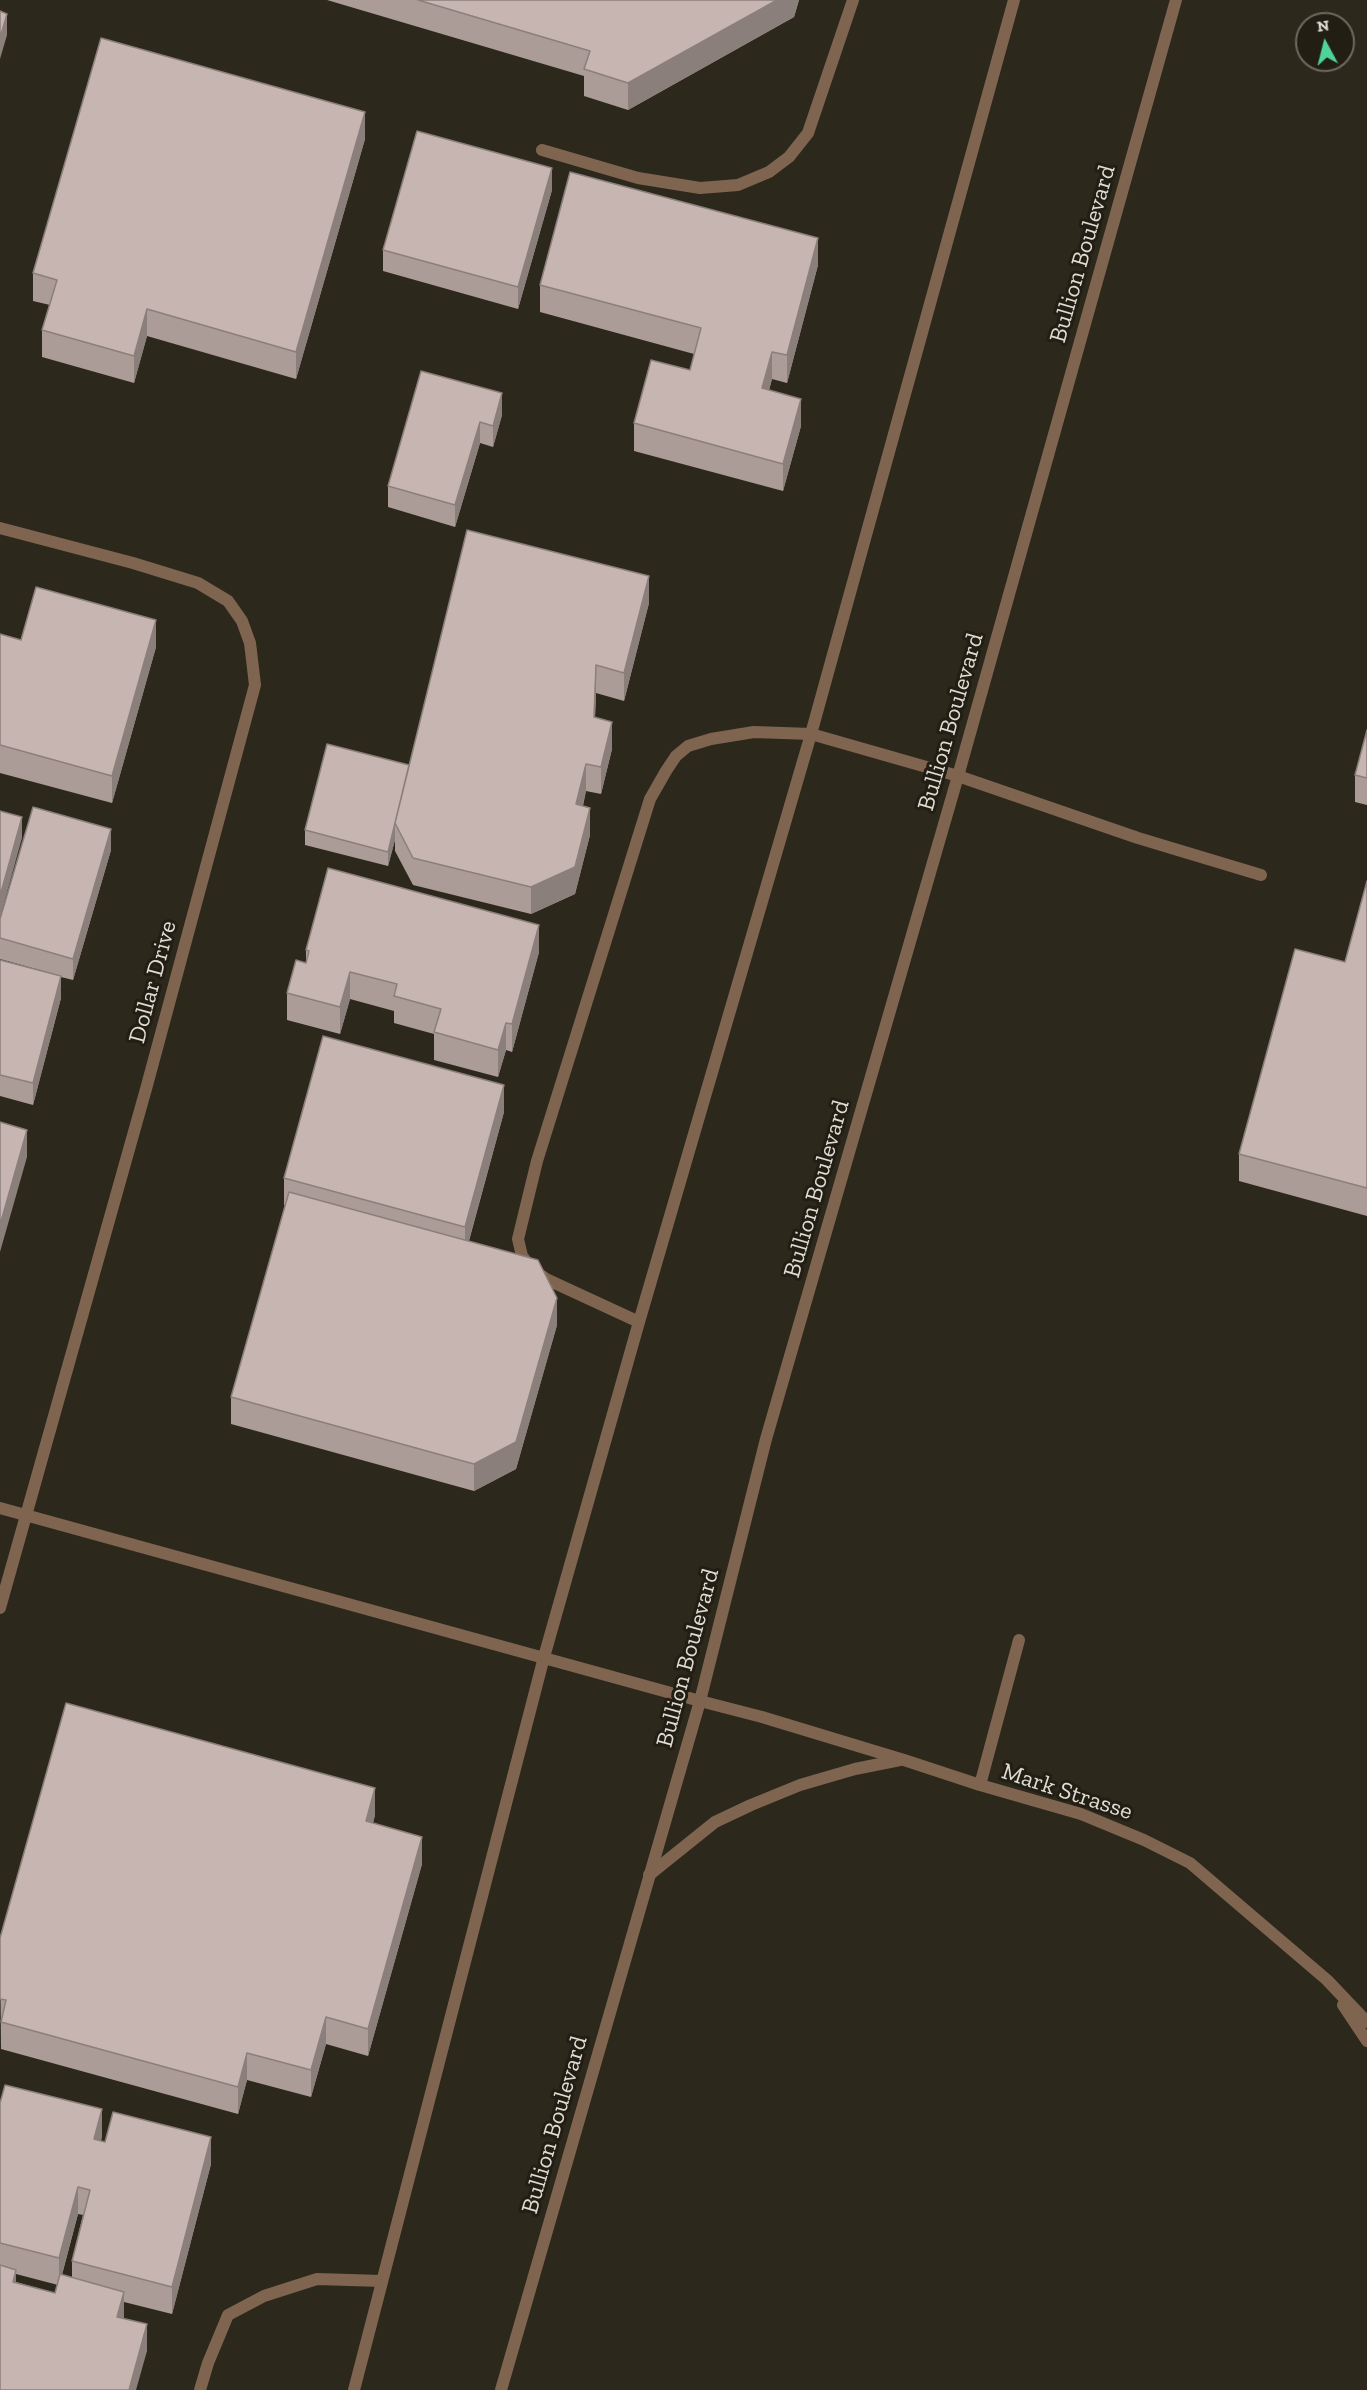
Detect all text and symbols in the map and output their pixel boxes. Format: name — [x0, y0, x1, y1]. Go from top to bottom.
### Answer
north arrow — [1295, 12, 1355, 72]
text: N — [1316, 15, 1330, 36]
street label: Bullion Boulevard — [1044, 162, 1122, 346]
street label: Bullion Boulevard — [912, 630, 990, 814]
street label: Dollar Drive — [123, 918, 183, 1046]
street label: Bullion Boulevard — [778, 1097, 856, 1281]
street label: Bullion Boulevard — [650, 1566, 726, 1750]
street label: Mark Strasse — [998, 1757, 1136, 1827]
street label: Bullion Boulevard — [516, 2033, 594, 2217]

